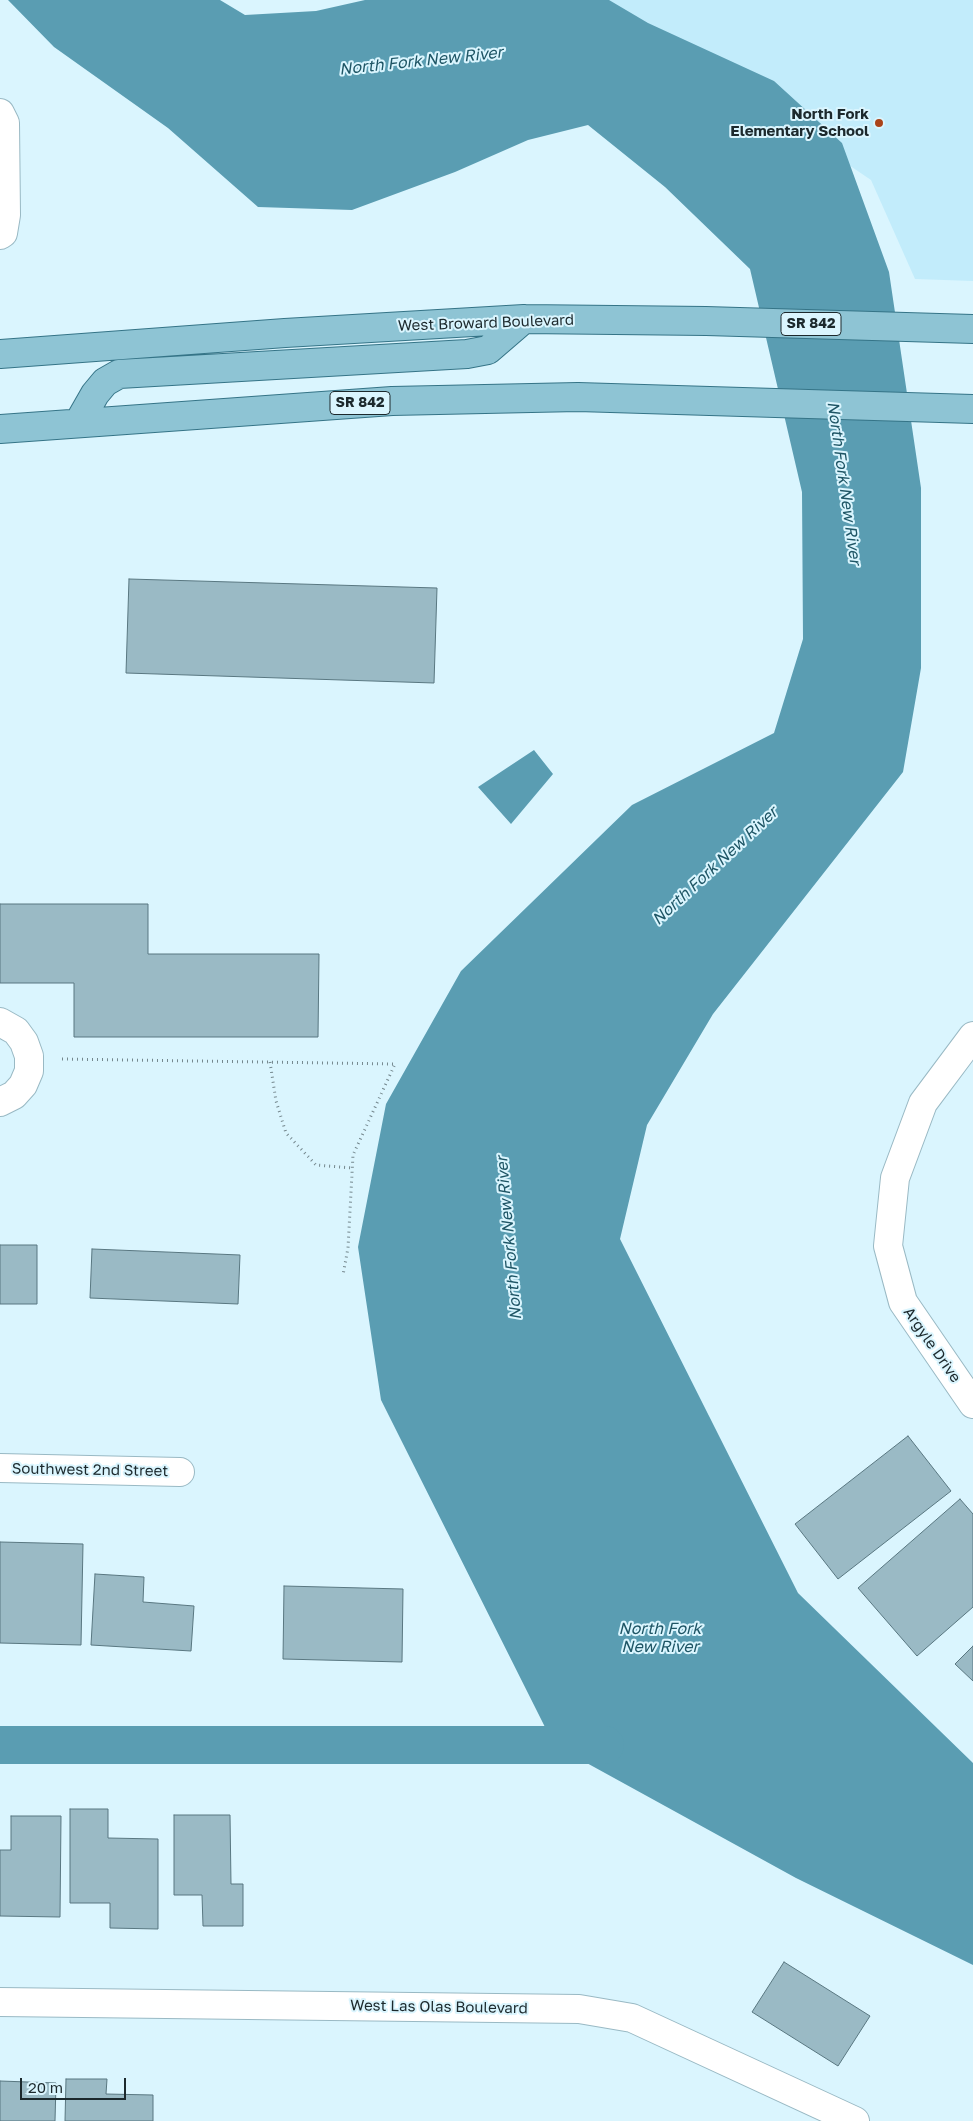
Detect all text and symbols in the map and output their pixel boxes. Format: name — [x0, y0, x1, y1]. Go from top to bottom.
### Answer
water label: North Fork New River — [338, 43, 504, 79]
place label: North Fork Elementary School — [730, 105, 869, 140]
marker: North Fork Elementary School — [873, 117, 885, 129]
street label: West Broward Boulevard — [398, 311, 574, 335]
road number: SR 842 — [781, 312, 841, 336]
road number: SR 842 — [330, 392, 390, 414]
water label: North Fork New River — [823, 400, 865, 566]
water label: North Fork New River — [648, 803, 782, 929]
water label: North Fork New River — [492, 1155, 526, 1321]
street label: Argyle Drive — [899, 1304, 965, 1386]
street label: Southwest 2nd Street — [12, 1460, 168, 1480]
water label: North Fork New River — [619, 1619, 701, 1657]
street label: West Las Olas Boulevard — [350, 1996, 528, 2018]
scale bar — [22, 2068, 129, 2100]
text: 20 m — [28, 2078, 63, 2096]

